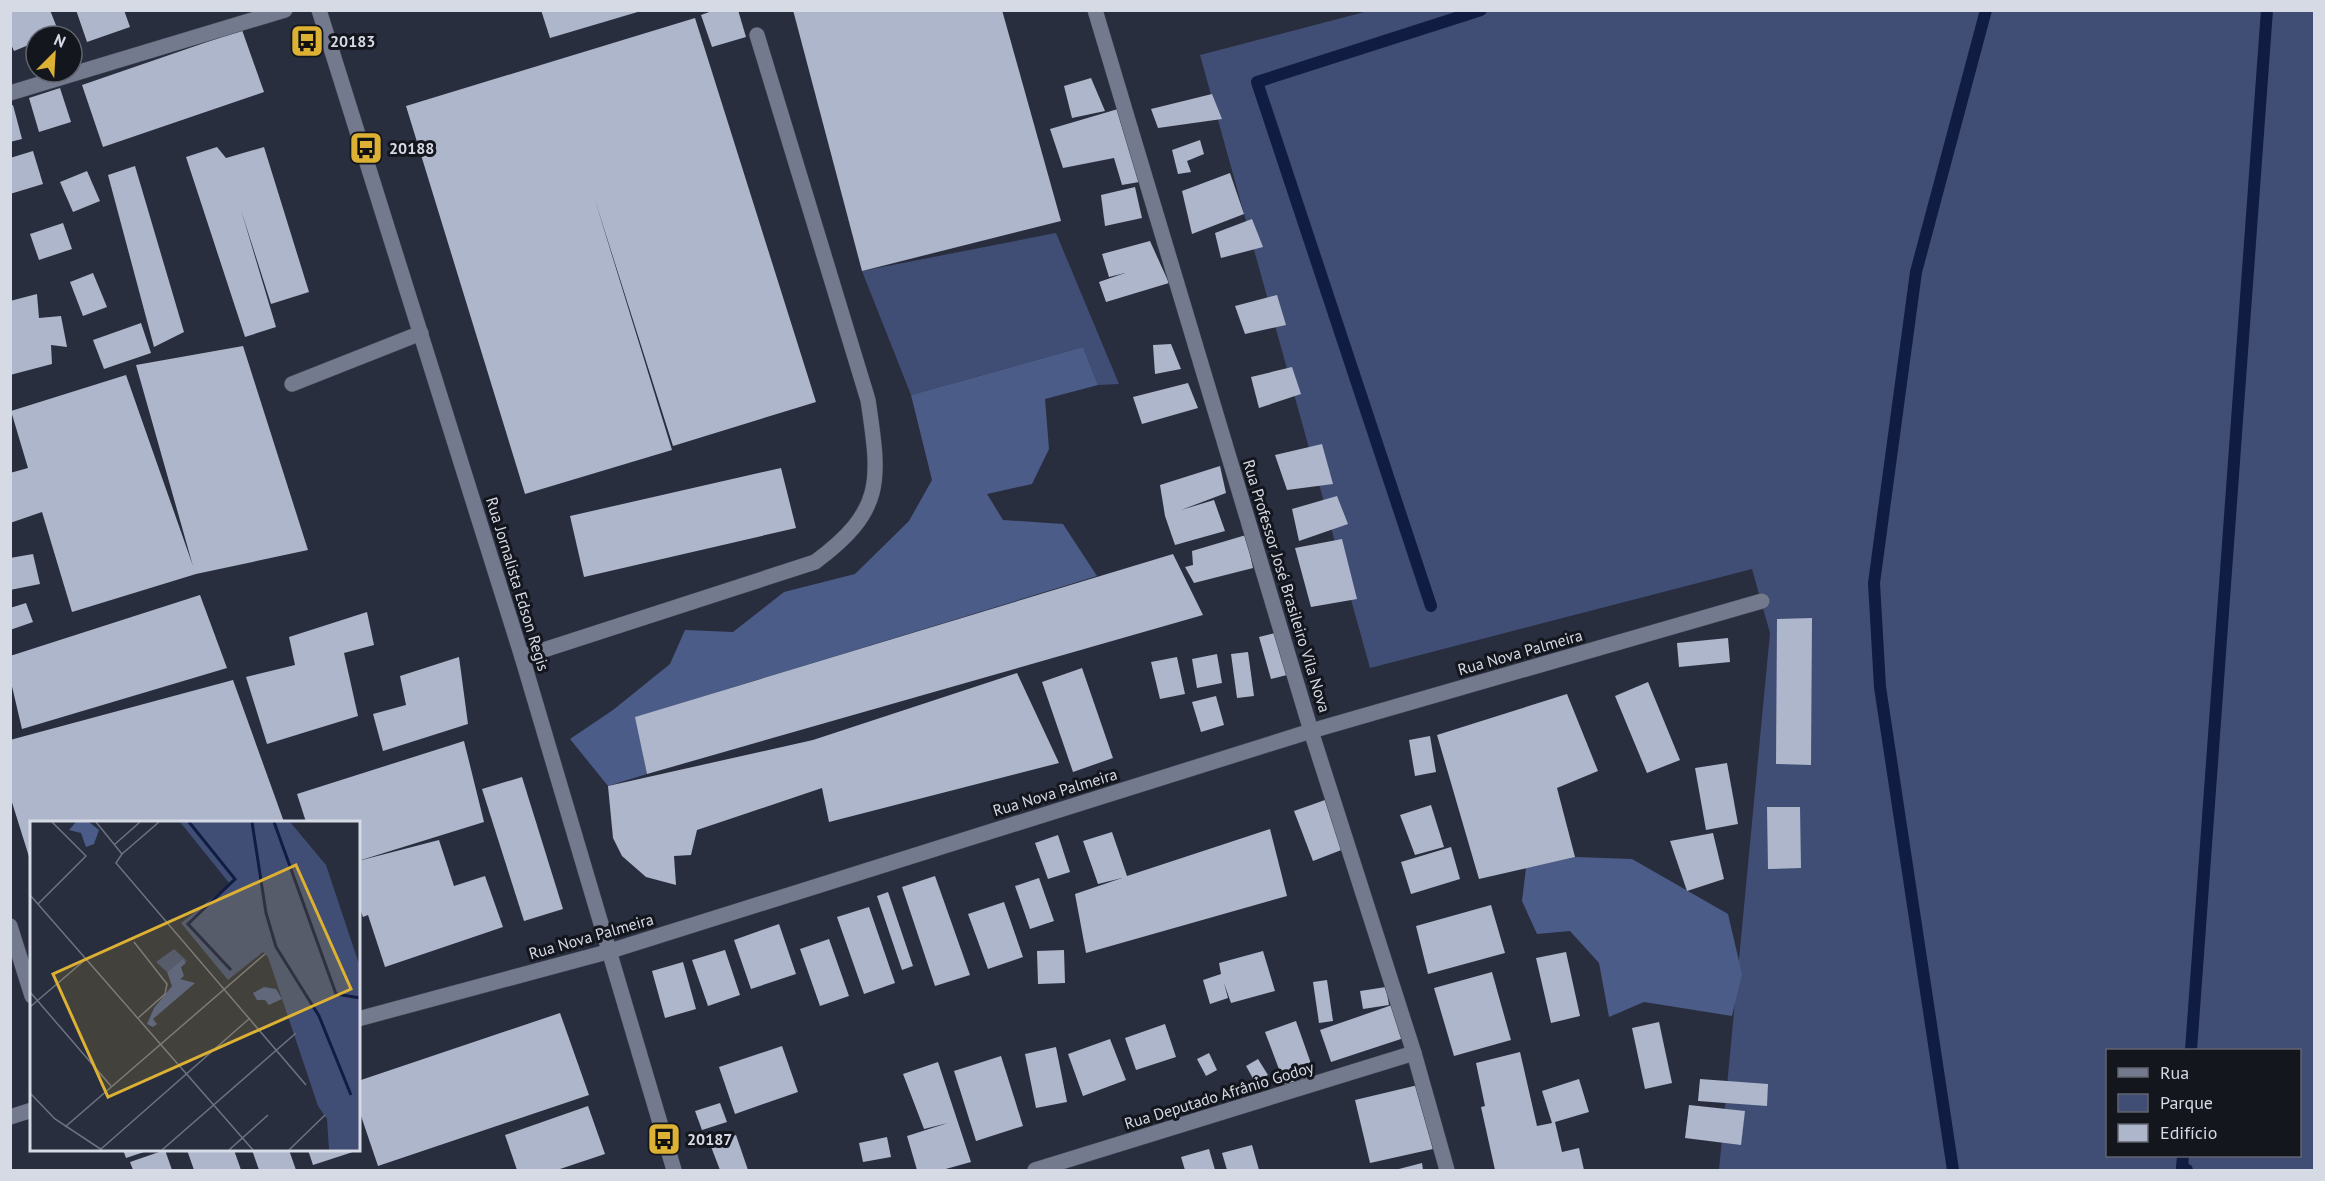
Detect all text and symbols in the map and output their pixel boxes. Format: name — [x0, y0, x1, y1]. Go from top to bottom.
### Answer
bus stop icon: 20183 — [289, 23, 325, 59]
north arrow — [24, 24, 84, 84]
text: N — [51, 29, 69, 52]
place label: 20183 — [330, 31, 375, 51]
bus stop icon: 20188 — [348, 130, 384, 166]
place label: 20188 — [389, 138, 434, 158]
street label: Rua Professor José Brasileiro Vila Nova — [1239, 457, 1335, 715]
street label: Rua Jornalista Edson Regis — [482, 495, 554, 674]
street label: Rua Nova Palmeira — [1455, 625, 1585, 679]
street label: Rua Nova Palmeira — [990, 764, 1120, 820]
inset map — [30, 821, 360, 1151]
street label: Rua Nova Palmeira — [526, 909, 656, 963]
legend — [2106, 1049, 2301, 1157]
street label: Rua Deputado Afrânio Godoy — [1122, 1056, 1317, 1133]
text: Rua — [2160, 1061, 2189, 1084]
text: Parque — [2160, 1091, 2213, 1114]
bus stop icon: 20187 — [646, 1121, 682, 1157]
text: Edifício — [2160, 1121, 2217, 1144]
place label: 20187 — [687, 1129, 732, 1149]

